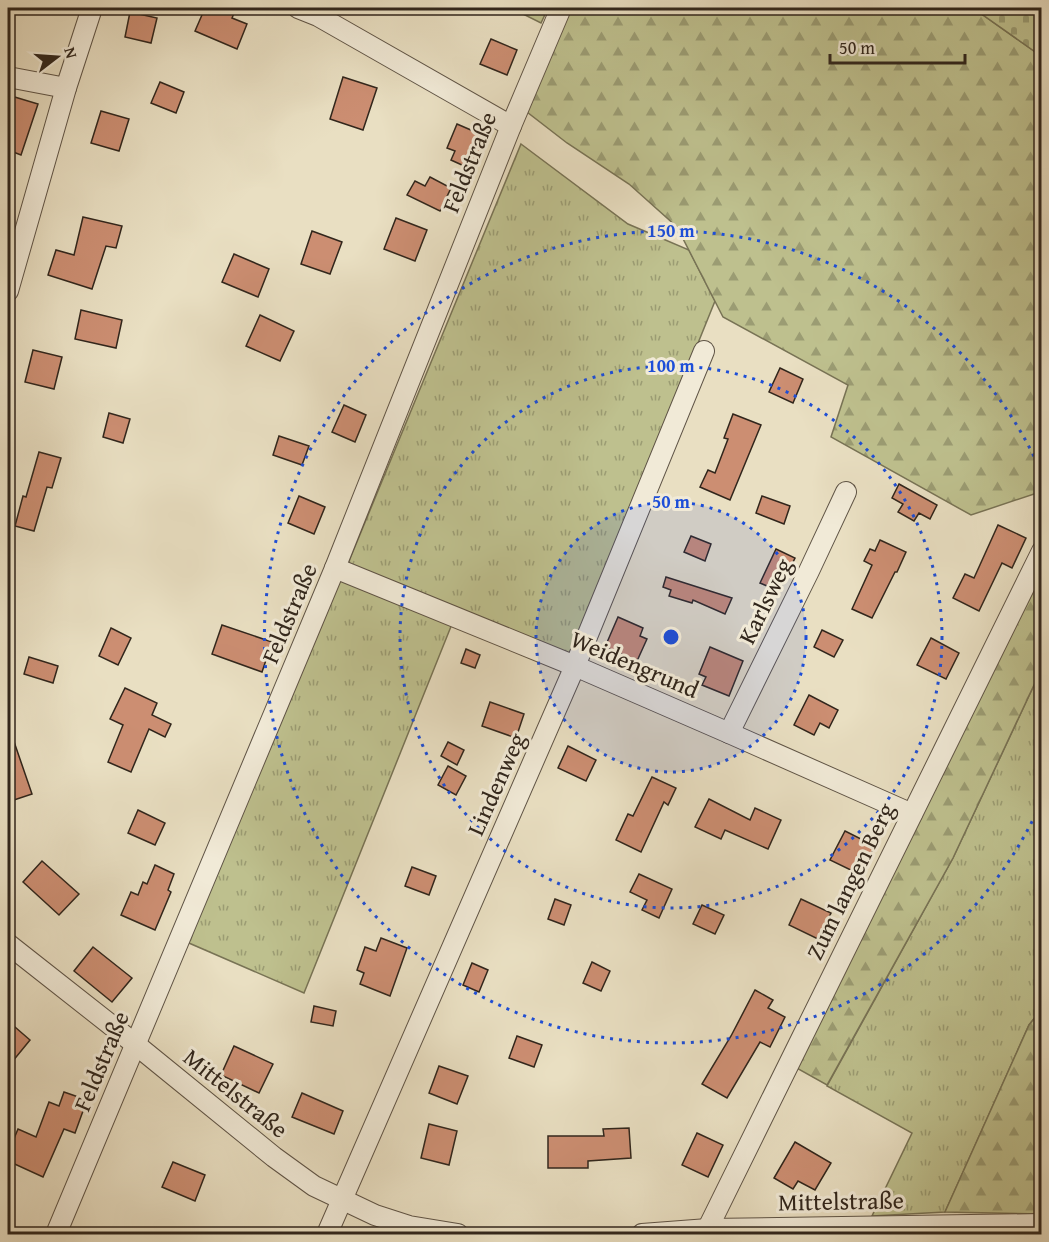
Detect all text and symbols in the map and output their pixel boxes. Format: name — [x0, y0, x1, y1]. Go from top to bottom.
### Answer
north arrow — [27, 27, 87, 87]
scale bar — [830, 27, 965, 65]
text: 50 m — [839, 34, 875, 61]
text: N — [58, 44, 84, 62]
street label: Feldstraße — [433, 106, 505, 218]
text: 150 m — [647, 217, 695, 244]
text: 100 m — [647, 352, 695, 379]
text: 50 m — [652, 488, 691, 515]
street label: Karlsweg — [729, 552, 801, 650]
street label: Feldstraße — [252, 557, 326, 669]
street label: Weidengrund — [566, 621, 705, 707]
centre of rings — [661, 627, 681, 647]
street label: Lindenweg — [458, 727, 534, 841]
street label: Zum langen Berg — [797, 797, 903, 965]
street label: Feldstraße — [64, 1005, 138, 1117]
street label: Mittelstraße — [176, 1040, 296, 1146]
street label: Mittelstraße — [778, 1182, 904, 1220]

